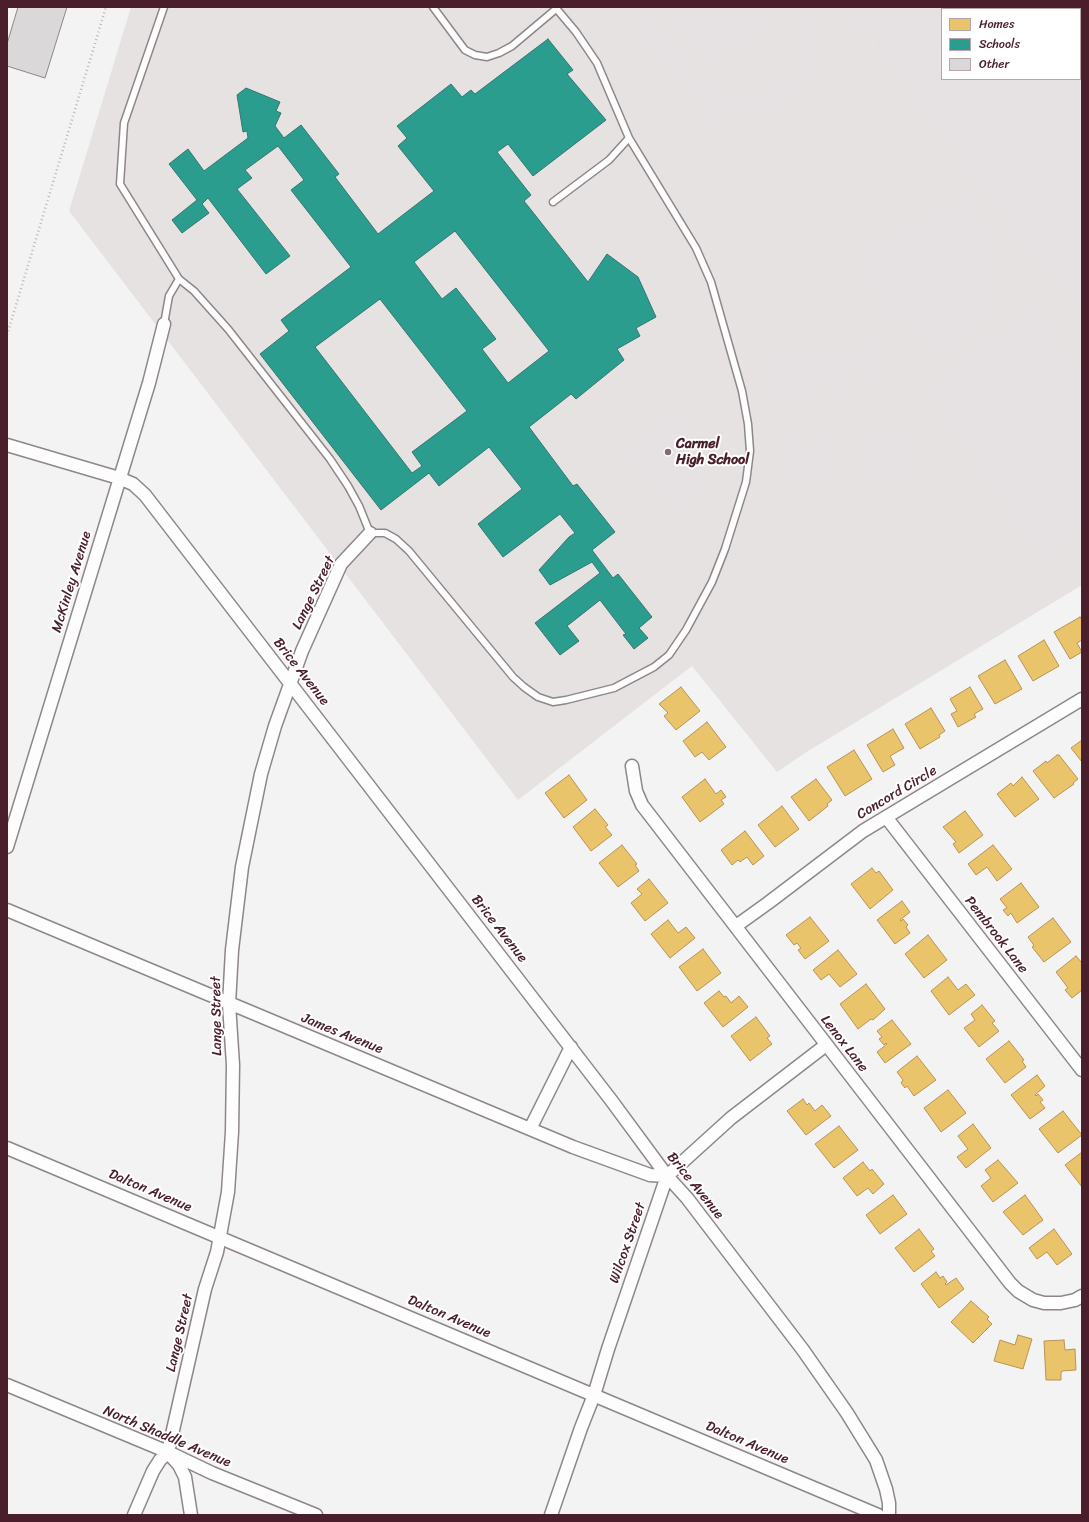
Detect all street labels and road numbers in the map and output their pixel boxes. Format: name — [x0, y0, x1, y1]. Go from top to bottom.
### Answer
street label: McKinley Avenue — [49, 529, 95, 635]
street label: Lange Street — [289, 554, 339, 632]
street label: Brice Avenue — [269, 635, 333, 709]
street label: Concord Circle — [854, 762, 940, 824]
street label: Brice Avenue — [467, 892, 531, 966]
street label: Pembrook Lane — [961, 893, 1031, 977]
street label: Lange Street — [208, 976, 226, 1056]
street label: James Avenue — [299, 1010, 385, 1058]
street label: Lenox Lane — [817, 1012, 871, 1076]
street label: Brice Avenue — [663, 1149, 727, 1223]
street label: Dalton Avenue — [106, 1166, 194, 1216]
street label: Wilcox Street — [606, 1200, 650, 1286]
street label: Lange Street — [163, 1292, 197, 1374]
street label: Dalton Avenue — [405, 1292, 493, 1342]
street label: North Shaddle Avenue — [101, 1402, 233, 1472]
street label: Dalton Avenue — [703, 1418, 791, 1468]

